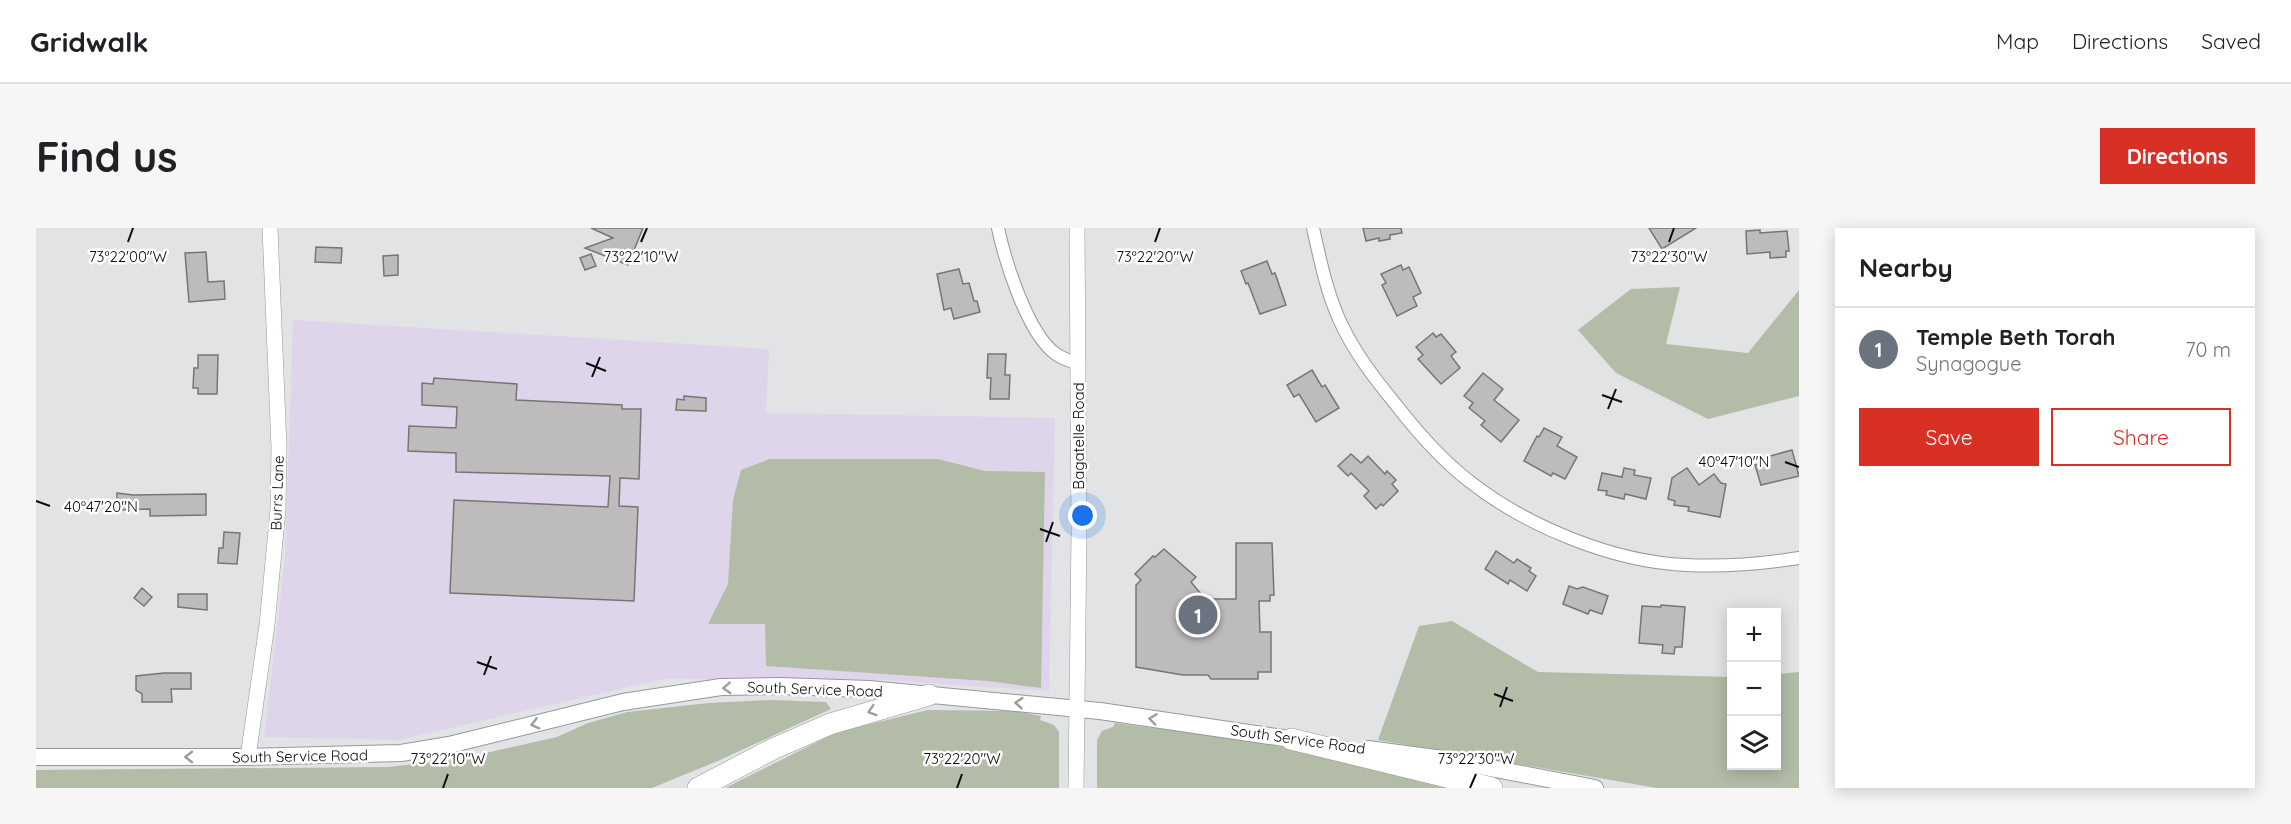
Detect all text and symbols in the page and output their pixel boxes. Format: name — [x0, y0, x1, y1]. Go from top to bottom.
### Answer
text: Gridwalk — [30, 24, 149, 59]
text: Map — [1996, 28, 2039, 54]
text: Directions — [2072, 28, 2168, 54]
text: Saved — [2201, 28, 2261, 54]
button: Directions — [2100, 128, 2255, 184]
text: Find us — [36, 130, 178, 183]
text: 73°22'00"W — [89, 247, 168, 266]
text: 73°22'10"W — [604, 247, 679, 266]
text: 73°22'20"W — [1116, 247, 1194, 266]
text: 73°22'30"W — [1630, 247, 1708, 266]
text: Nearby — [1859, 251, 1953, 284]
text: Temple Beth Torah — [1916, 323, 2115, 351]
text: 1 — [1875, 337, 1882, 362]
text: 70 m — [2185, 337, 2231, 362]
text: Synagogue — [1916, 351, 2021, 376]
street label: Bagatelle Road — [1069, 382, 1088, 490]
button: Save — [1859, 408, 2039, 466]
button: Share — [2051, 408, 2231, 466]
text: 40°47'10"N — [1699, 452, 1770, 471]
street label: Burrs Lane — [266, 455, 288, 531]
text: 40°47'20"N — [64, 497, 138, 516]
your location — [1068, 501, 1097, 530]
pin: 1 — [1178, 592, 1218, 638]
map controls — [1727, 608, 1781, 770]
button: + — [1727, 608, 1781, 662]
button: − — [1727, 662, 1781, 716]
street label: South Service Road — [747, 677, 883, 701]
one-way arrow — [722, 681, 731, 694]
one-way arrow — [1014, 697, 1023, 710]
one-way arrow — [867, 704, 878, 716]
one-way arrow — [1148, 713, 1158, 725]
button: layers — [1727, 716, 1781, 770]
one-way arrow — [531, 717, 541, 730]
street label: South Service Road — [1229, 720, 1367, 758]
street label: South Service Road — [232, 745, 368, 767]
text: 73°22'10"W — [411, 749, 486, 768]
text: 73°22'20"W — [923, 749, 1001, 768]
text: 73°22'30"W — [1437, 749, 1515, 768]
one-way arrow — [185, 751, 194, 763]

